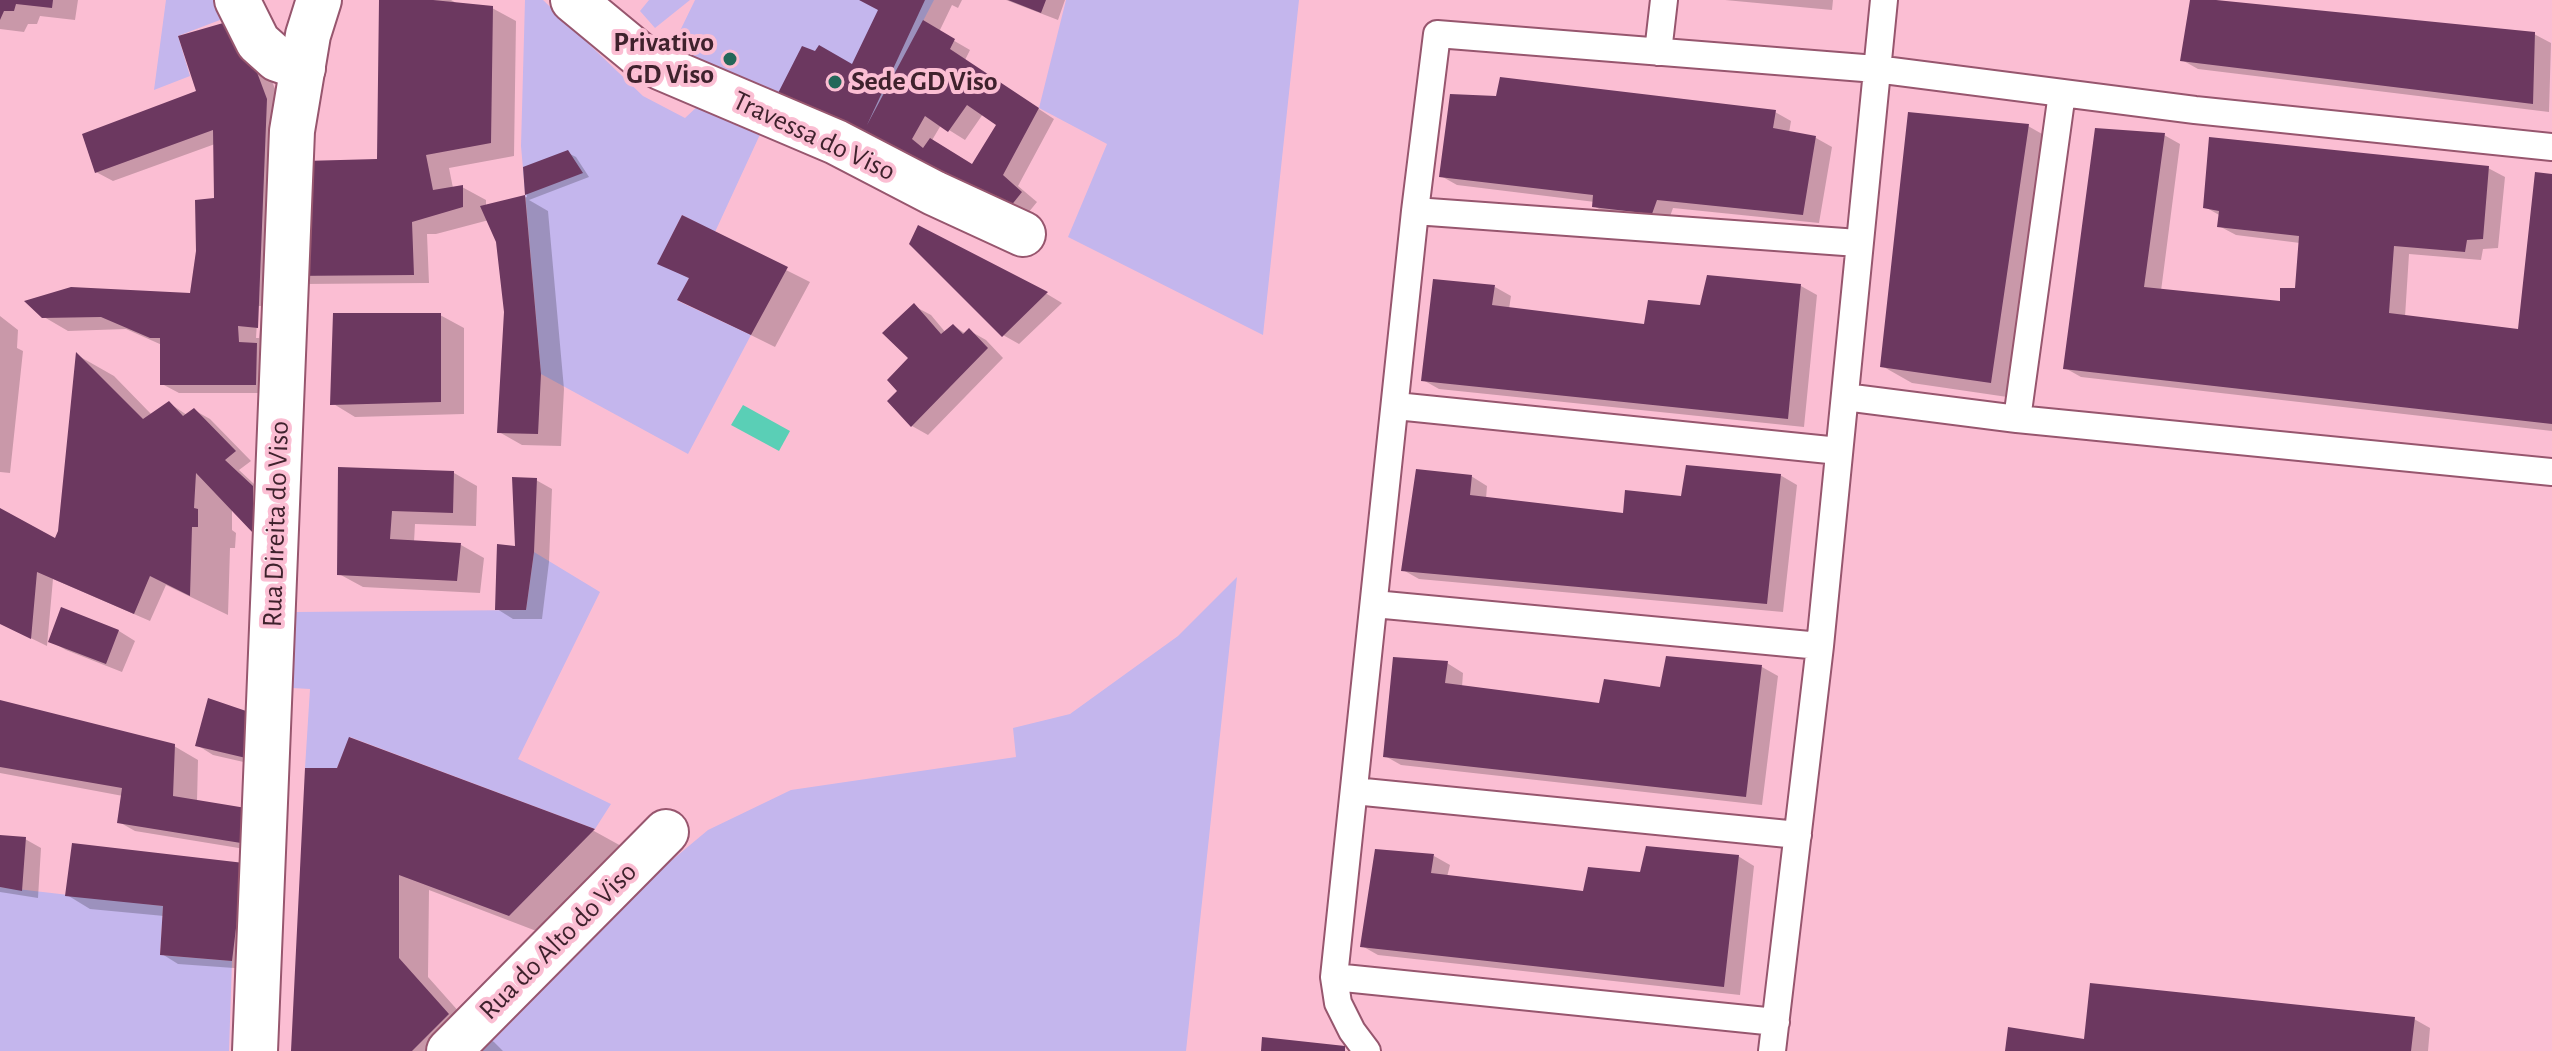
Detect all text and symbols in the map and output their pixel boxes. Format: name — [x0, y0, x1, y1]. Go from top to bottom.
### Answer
place label: Privativo GD Viso — [613, 26, 714, 92]
marker: Privativo GD Viso — [721, 50, 739, 68]
place label: Sede GD Viso — [851, 65, 998, 99]
marker: Sede GD Viso — [826, 73, 844, 91]
street label: Travessa do Viso — [727, 84, 901, 188]
street label: Rua Direita do Viso — [256, 420, 296, 628]
street label: Rua do Alto do Viso — [472, 855, 644, 1027]

